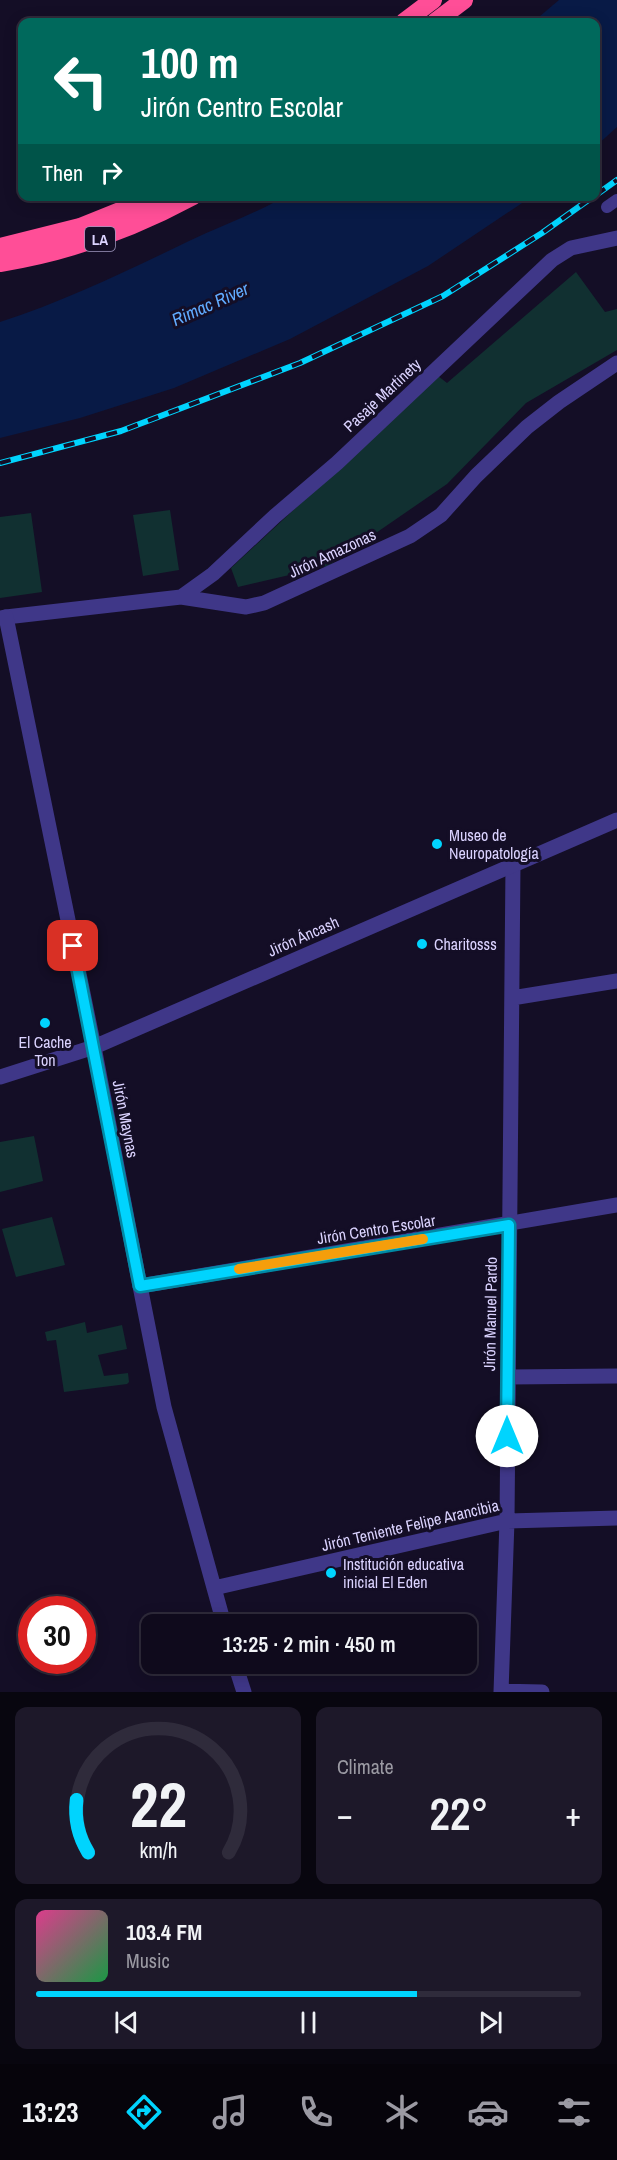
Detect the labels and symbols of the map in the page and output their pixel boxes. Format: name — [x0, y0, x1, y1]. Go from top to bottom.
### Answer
road number: LA — [85, 227, 115, 251]
water label: Rimac River — [167, 275, 254, 332]
street label: Pasaje Martinety — [338, 353, 426, 437]
street label: Jirón Amazonas — [285, 523, 379, 583]
place label: Museo de Neuropatología — [449, 824, 539, 864]
marker: Museo de Neuropatología — [430, 837, 444, 851]
street label: Jirón Áncash — [264, 911, 342, 961]
pin — [47, 920, 98, 971]
place label: Charitosss — [434, 933, 497, 955]
marker: Charitosss — [415, 937, 429, 951]
marker: El Cache Ton — [38, 1016, 52, 1030]
place label: El Cache Ton — [18, 1031, 72, 1071]
street label: Jirón Maynas — [108, 1078, 144, 1160]
street label: Jirón Centro Escolar — [315, 1209, 437, 1249]
street label: Jirón Manuel Pardo — [478, 1257, 502, 1371]
position arrow — [475, 1404, 539, 1468]
street label: Jirón Teniente Felipe Arancibia — [319, 1494, 502, 1556]
place label: Institución educativa inicial El Eden — [343, 1553, 465, 1593]
marker: Institución educativa inicial El Eden — [324, 1566, 338, 1580]
speed limit sign: 30 — [18, 1596, 96, 1674]

